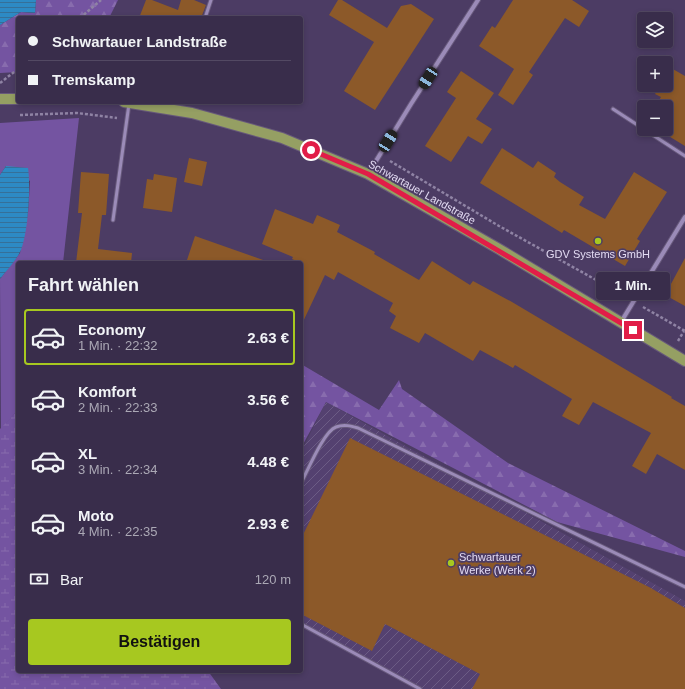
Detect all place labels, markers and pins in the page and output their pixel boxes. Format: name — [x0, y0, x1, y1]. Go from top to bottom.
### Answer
marker: GDV Systems GmbH — [593, 236, 603, 246]
place label: GDV Systems GmbH — [546, 248, 650, 260]
place label: Schwartauer Werke (Werk 2) — [459, 551, 536, 576]
marker: Schwartauer Werke (Werk 2) — [446, 558, 456, 568]

